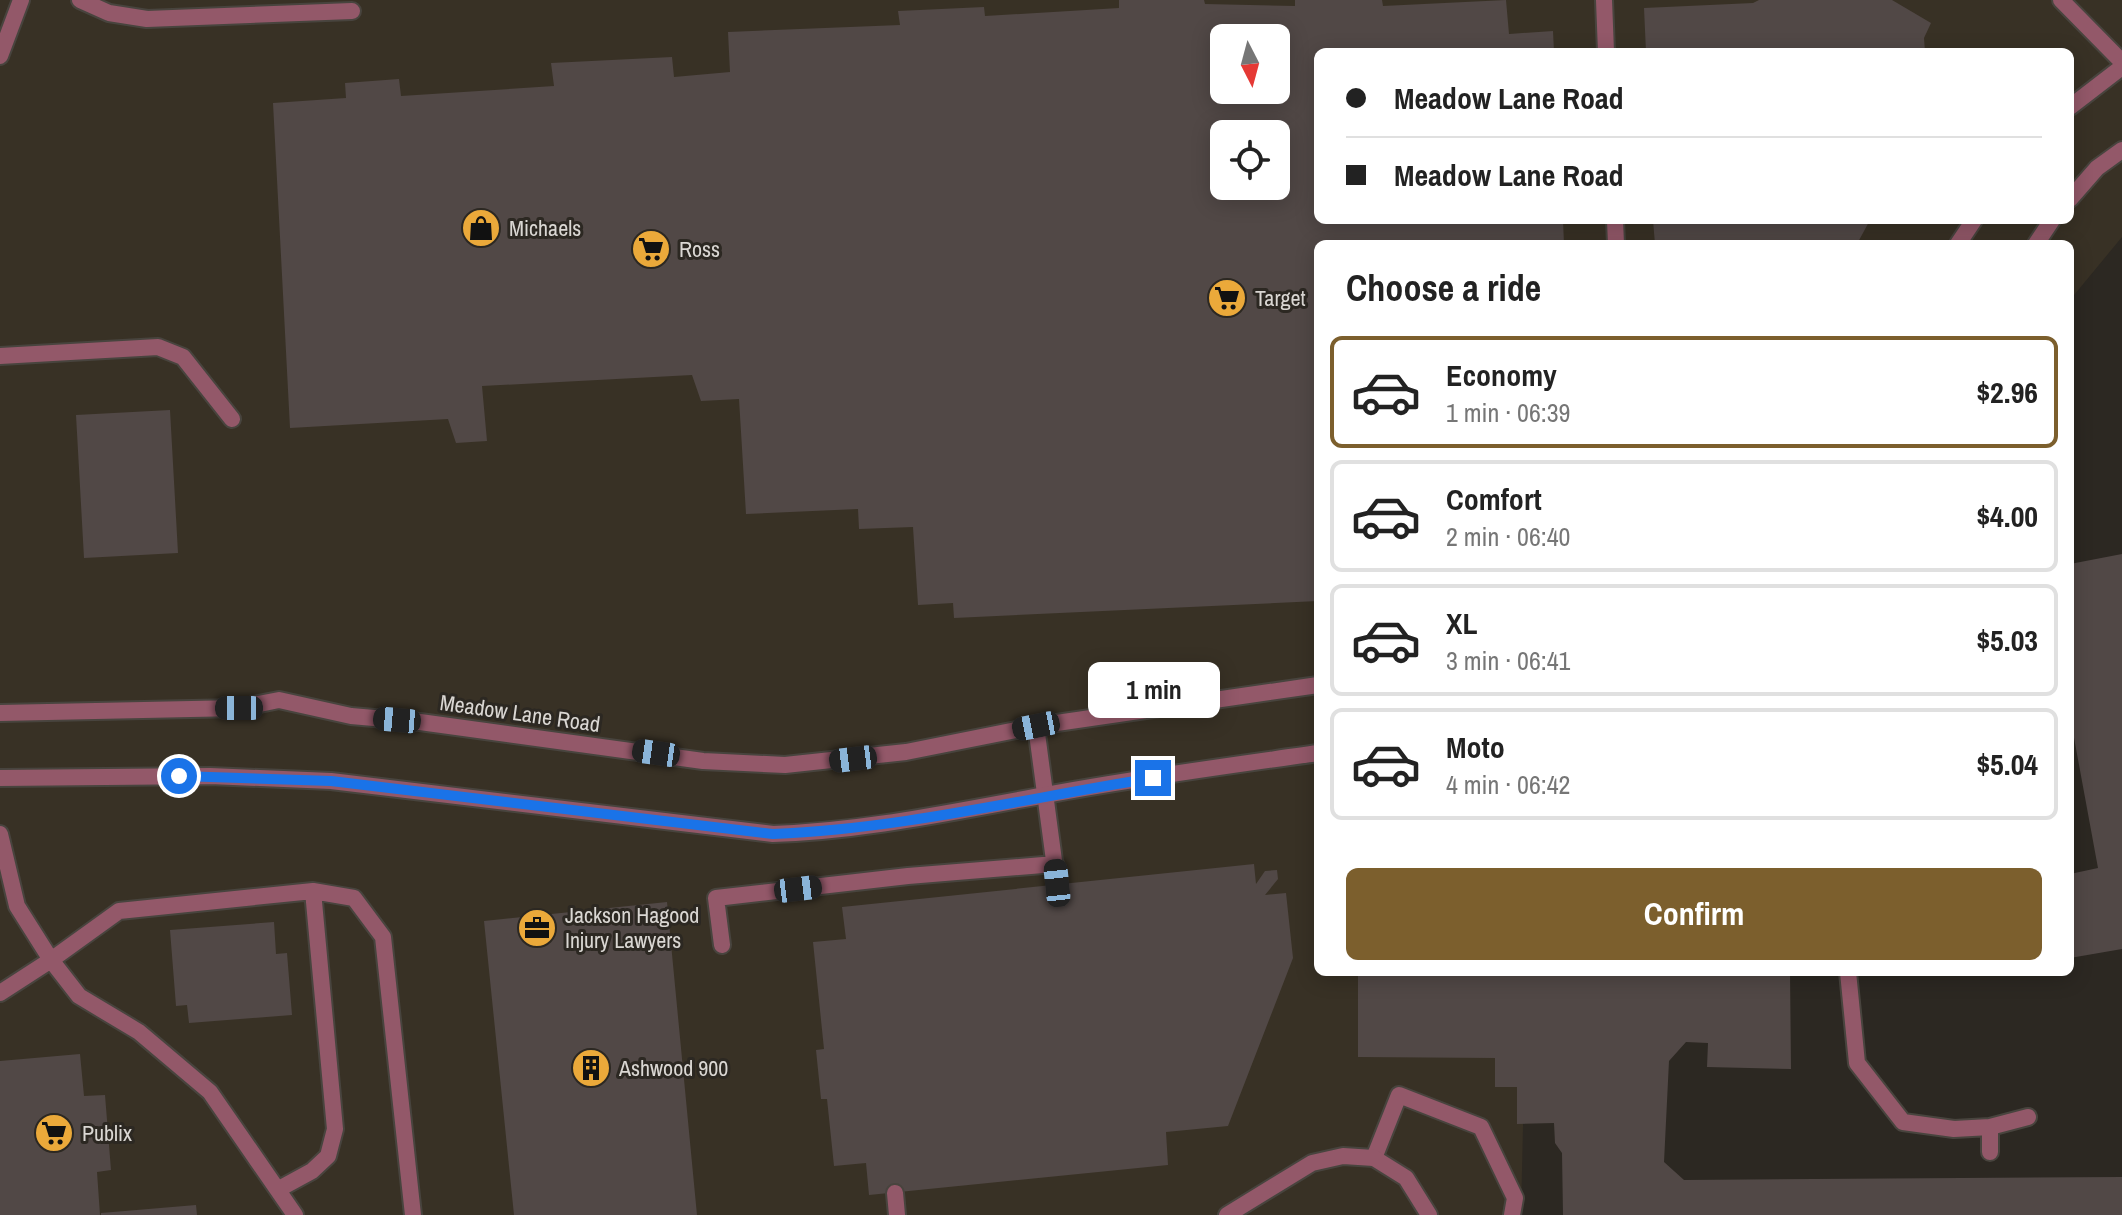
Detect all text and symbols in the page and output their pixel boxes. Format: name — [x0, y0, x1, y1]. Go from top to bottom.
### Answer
north arrow — [1210, 24, 1290, 104]
map controls — [1210, 24, 1290, 200]
text: Meadow Lane Road — [1394, 78, 1624, 118]
button: locate — [1210, 120, 1290, 200]
text: Meadow Lane Road — [1394, 155, 1624, 195]
shop icon: Michaels — [460, 207, 502, 249]
place label: Michaels — [509, 213, 581, 243]
supermarket icon: Ross — [630, 228, 672, 270]
place label: Ross — [679, 234, 720, 264]
text: Choose a ride — [1346, 264, 1541, 312]
supermarket icon: Target — [1206, 277, 1248, 319]
place label: Target — [1255, 283, 1306, 313]
text: Economy — [1446, 355, 1557, 395]
icon: car — [1350, 356, 1422, 428]
text: $2.96 — [1976, 372, 2038, 412]
text: 1 min · 06:39 — [1446, 395, 1570, 430]
text: Comfort — [1446, 479, 1542, 519]
icon: car — [1350, 480, 1422, 552]
text: $4.00 — [1976, 496, 2038, 536]
text: 2 min · 06:40 — [1446, 519, 1570, 554]
text: XL — [1446, 603, 1477, 643]
icon: car — [1350, 604, 1422, 676]
text: $5.03 — [1976, 620, 2038, 660]
text: 3 min · 06:41 — [1446, 643, 1570, 678]
callout: 1 min — [1087, 662, 1219, 718]
text: 1 min — [1126, 672, 1182, 707]
street label: Meadow Lane Road — [438, 687, 602, 739]
car — [215, 696, 263, 720]
car — [372, 706, 422, 734]
car — [1010, 710, 1062, 742]
text: Moto — [1446, 727, 1505, 767]
icon: car — [1350, 728, 1422, 800]
car — [631, 738, 681, 768]
car — [828, 744, 878, 774]
text: $5.04 — [1976, 744, 2038, 784]
route start — [161, 758, 197, 794]
route end — [1135, 760, 1171, 796]
text: 4 min · 06:42 — [1446, 767, 1570, 802]
car — [1043, 858, 1071, 908]
button: Confirm — [1346, 868, 2042, 960]
car — [773, 874, 823, 904]
place label: Jackson Hagood Injury Lawyers — [565, 900, 699, 955]
office icon: Jackson Hagood Injury Lawyers — [516, 907, 558, 949]
building icon: Ashwood 900 — [570, 1047, 612, 1089]
place label: Ashwood 900 — [618, 1053, 728, 1083]
supermarket icon: Publix — [33, 1112, 75, 1154]
place label: Publix — [82, 1118, 132, 1148]

